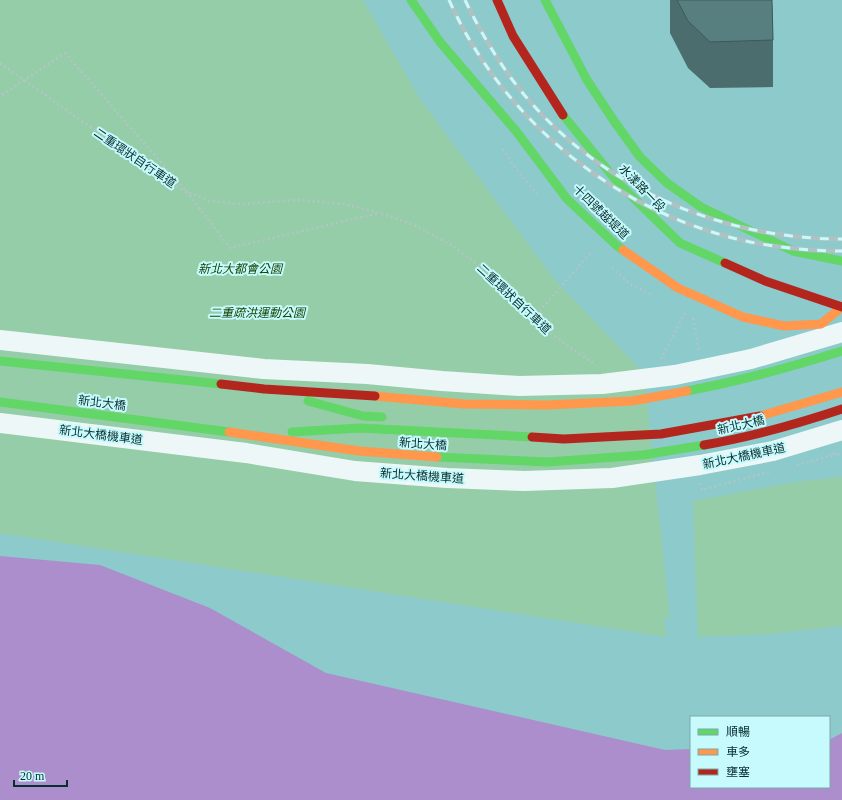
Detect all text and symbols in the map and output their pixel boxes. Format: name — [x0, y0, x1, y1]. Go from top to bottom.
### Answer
street label: 二重環狀自行車道 — [91, 125, 179, 191]
street label: 水漾路一段 — [616, 162, 668, 214]
street label: 十四號越堤道 — [570, 182, 632, 242]
street label: 二重環狀自行車道 — [474, 261, 554, 337]
park label: 新北大都會公園 — [198, 262, 284, 276]
park label: 二重疏洪運動公園 — [209, 306, 307, 320]
street label: 新北大橋 — [77, 393, 127, 413]
street label: 新北大橋 — [716, 413, 766, 437]
street label: 新北大橋機車道 — [58, 423, 144, 447]
street label: 新北大橋 — [399, 435, 447, 453]
street label: 新北大橋機車道 — [701, 440, 787, 472]
street label: 新北大橋機車道 — [380, 466, 464, 486]
legend — [690, 716, 830, 788]
text: 順暢 — [726, 725, 750, 739]
text: 車多 — [726, 745, 750, 759]
scale bar — [14, 762, 67, 788]
text: 壅塞 — [726, 765, 750, 779]
text: 20 m — [20, 769, 45, 783]

